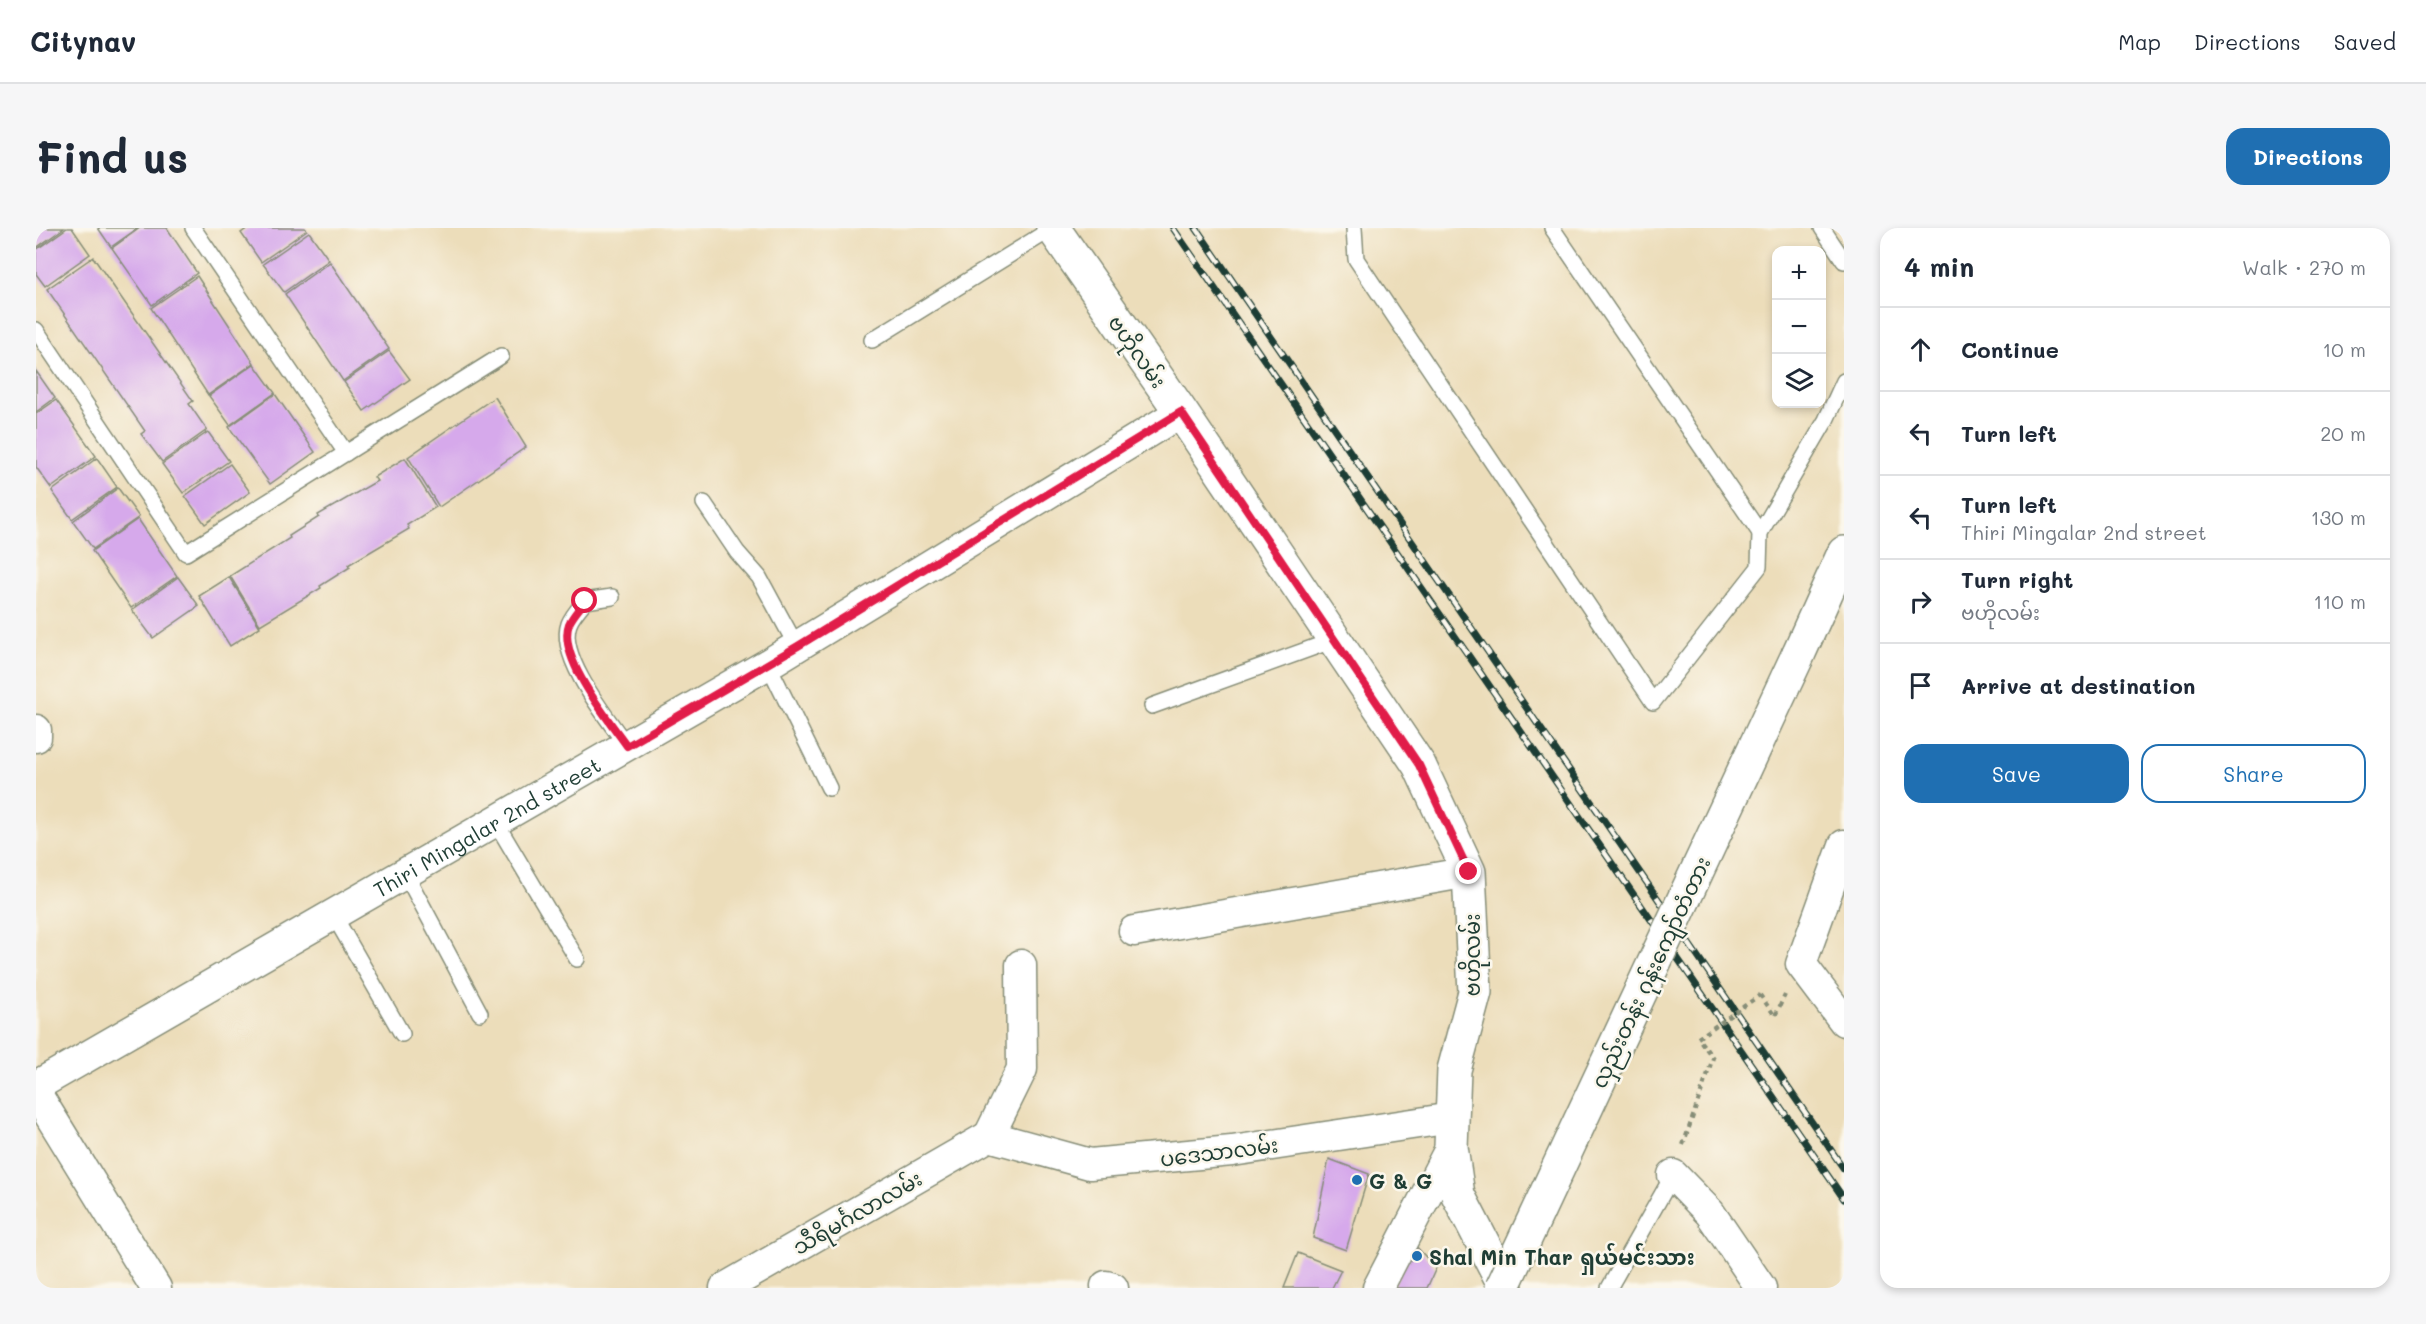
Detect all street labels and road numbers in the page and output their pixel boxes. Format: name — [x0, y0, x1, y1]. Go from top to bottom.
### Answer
street label: ဗဟိုလမ်း — [1099, 309, 1174, 396]
street label: Thiri Mingalar 2nd street — [368, 750, 605, 902]
street label: လှည်းတန်း ဂုန်းကျော်တံတား — [1583, 851, 1721, 1095]
street label: ဗဟိုလမ်း — [1457, 914, 1490, 996]
street label: ပဒေသာလမ်း — [1158, 1129, 1280, 1172]
street label: သီရိမင်္ဂလာလမ်း — [787, 1163, 929, 1264]

